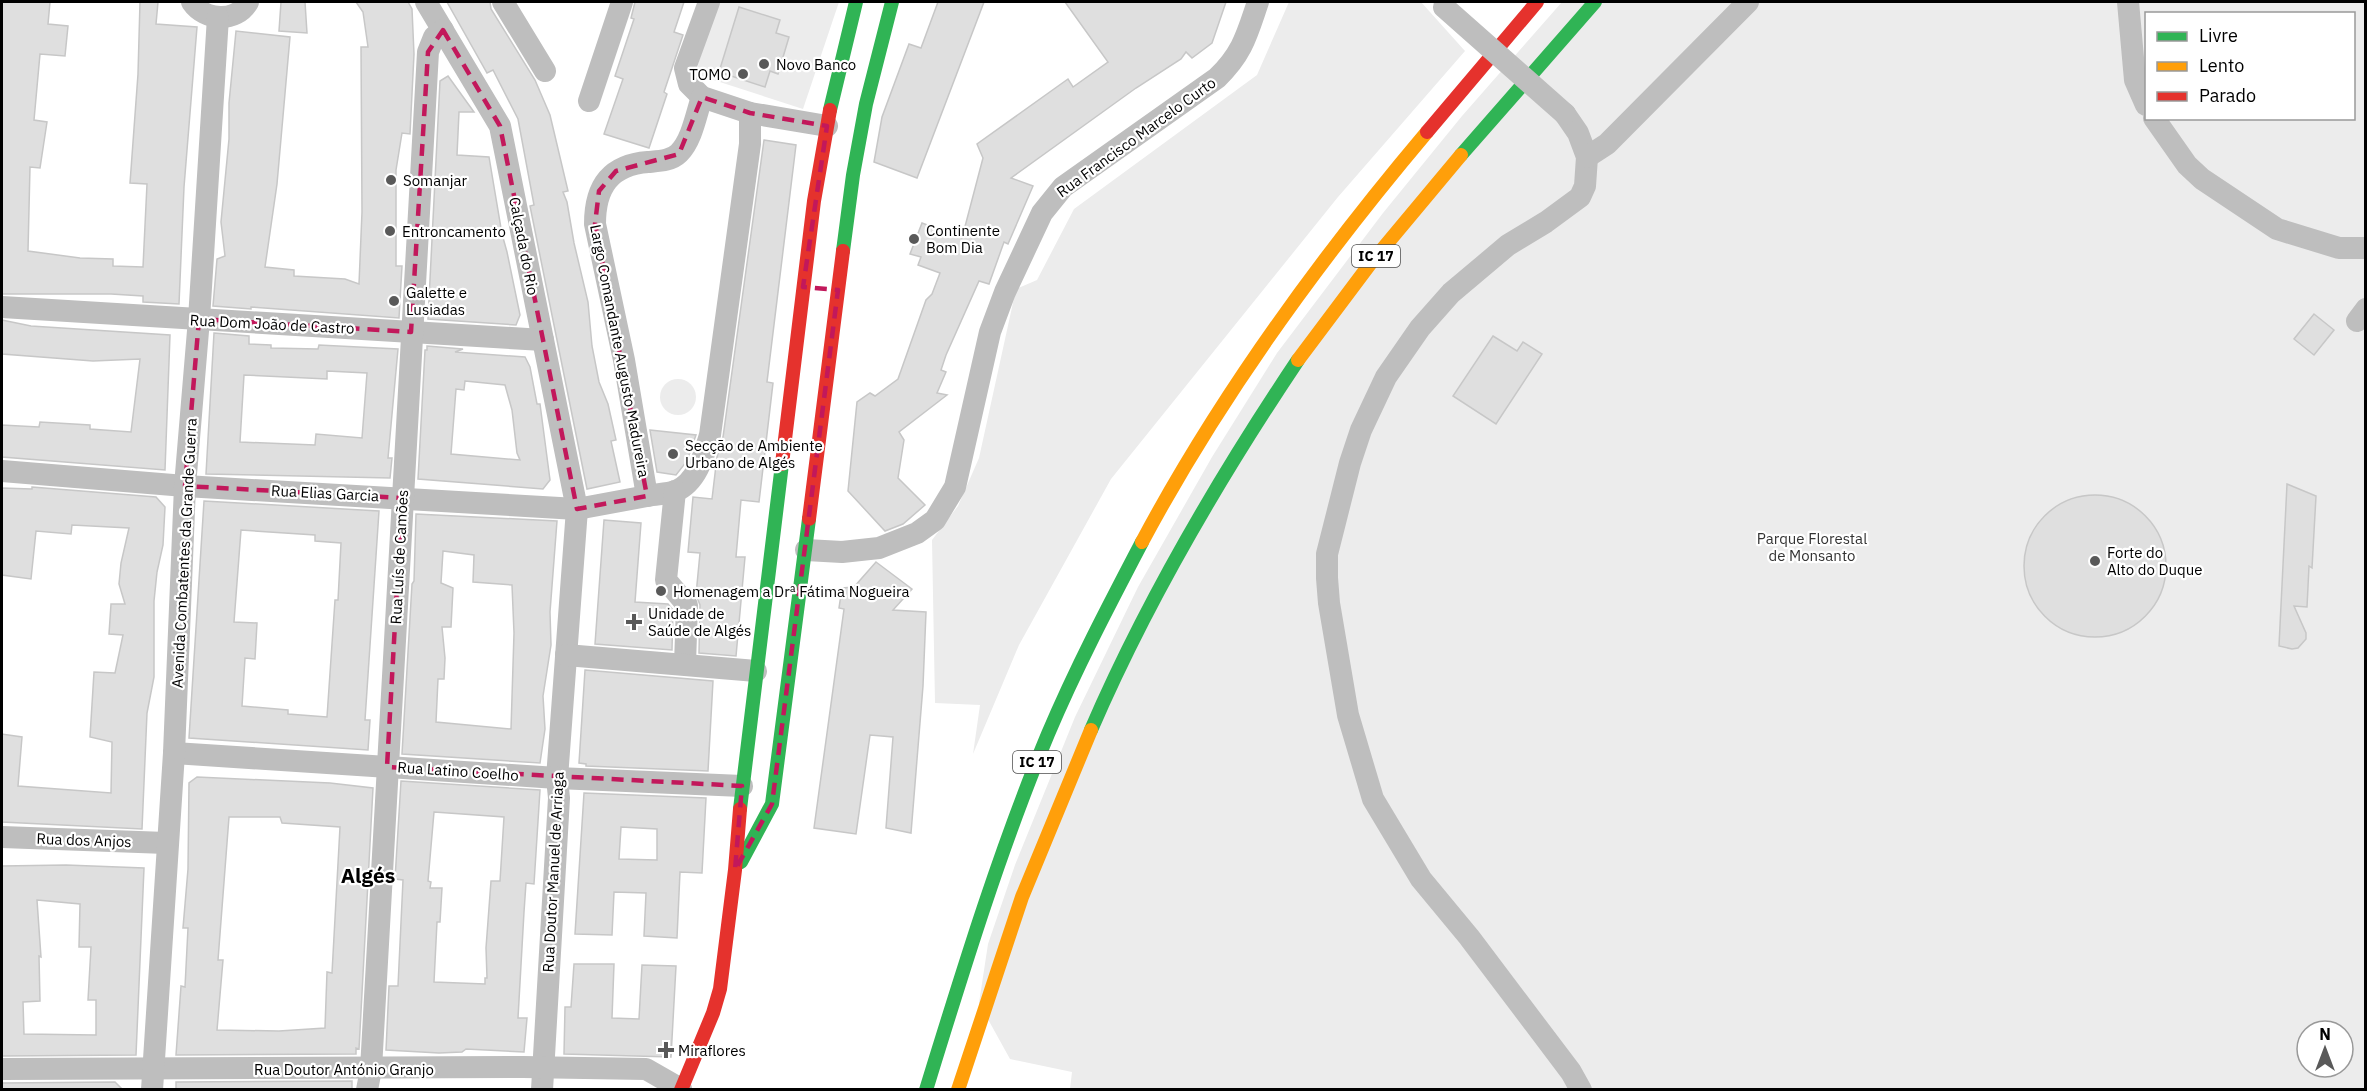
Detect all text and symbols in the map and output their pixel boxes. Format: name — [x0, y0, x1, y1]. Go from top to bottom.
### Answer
legend — [2145, 12, 2355, 120]
text: Livre — [2199, 24, 2238, 47]
text: Lento — [2199, 54, 2244, 77]
place label: Novo Banco — [776, 55, 856, 74]
marker: Novo Banco — [757, 57, 771, 71]
place label: TOMO — [689, 65, 731, 84]
marker: TOMO — [736, 67, 750, 81]
street label: Rua Francisco Marcelo Curto — [1053, 73, 1219, 201]
text: Parado — [2199, 84, 2256, 107]
place label: Somanjar — [403, 171, 468, 190]
marker: Somanjar — [384, 173, 398, 187]
street label: Calçada do Rio — [505, 195, 543, 297]
place label: Continente Bom Dia — [926, 221, 1000, 257]
place label: Entroncamento — [402, 222, 506, 241]
street label: Largo Comandante Augusto Madureira — [586, 223, 654, 479]
marker: Entroncamento — [383, 224, 397, 238]
marker: Continente Bom Dia — [907, 232, 921, 246]
road number: IC 17 — [1352, 245, 1400, 267]
place label: Galette e Lusiadas — [406, 283, 467, 319]
marker: Galette e Lusiadas — [387, 294, 401, 308]
street label: Rua Dom João de Castro — [189, 310, 355, 338]
street label: Avenida Combatentes da Grande Guerra — [167, 418, 201, 688]
place label: Secção de Ambiente Urbano de Algés — [685, 436, 823, 472]
marker: Secção de Ambiente Urbano de Algés — [666, 447, 680, 461]
street label: Rua Elias Garcia — [270, 481, 380, 505]
street label: Rua Luís de Camões — [386, 489, 412, 625]
park label: Parque Florestal de Monsanto — [1757, 529, 1867, 565]
place label: Forte do Alto do Duque — [2107, 543, 2202, 579]
marker: Forte do Alto do Duque — [2088, 554, 2102, 568]
place label: Homenagem a Drª Fátima Nogueira — [673, 582, 910, 601]
marker: Homenagem a Drª Fátima Nogueira — [654, 584, 668, 598]
place label: Unidade de Saúde de Algés — [648, 604, 751, 640]
marker: Unidade de Saúde de Algés — [625, 613, 643, 631]
road number: IC 17 — [1013, 751, 1061, 773]
street label: Rua Latino Coelho — [397, 757, 519, 785]
street label: Rua Doutor Manuel de Arriaga — [538, 771, 568, 973]
street label: Rua dos Anjos — [36, 829, 132, 851]
district label: Algés — [341, 861, 395, 889]
north arrow — [2295, 1019, 2355, 1079]
text: N — [2319, 1024, 2331, 1044]
place label: Miraflores — [678, 1041, 746, 1060]
marker: Miraflores — [659, 1043, 673, 1057]
street label: Rua Doutor António Granjo — [254, 1060, 434, 1079]

